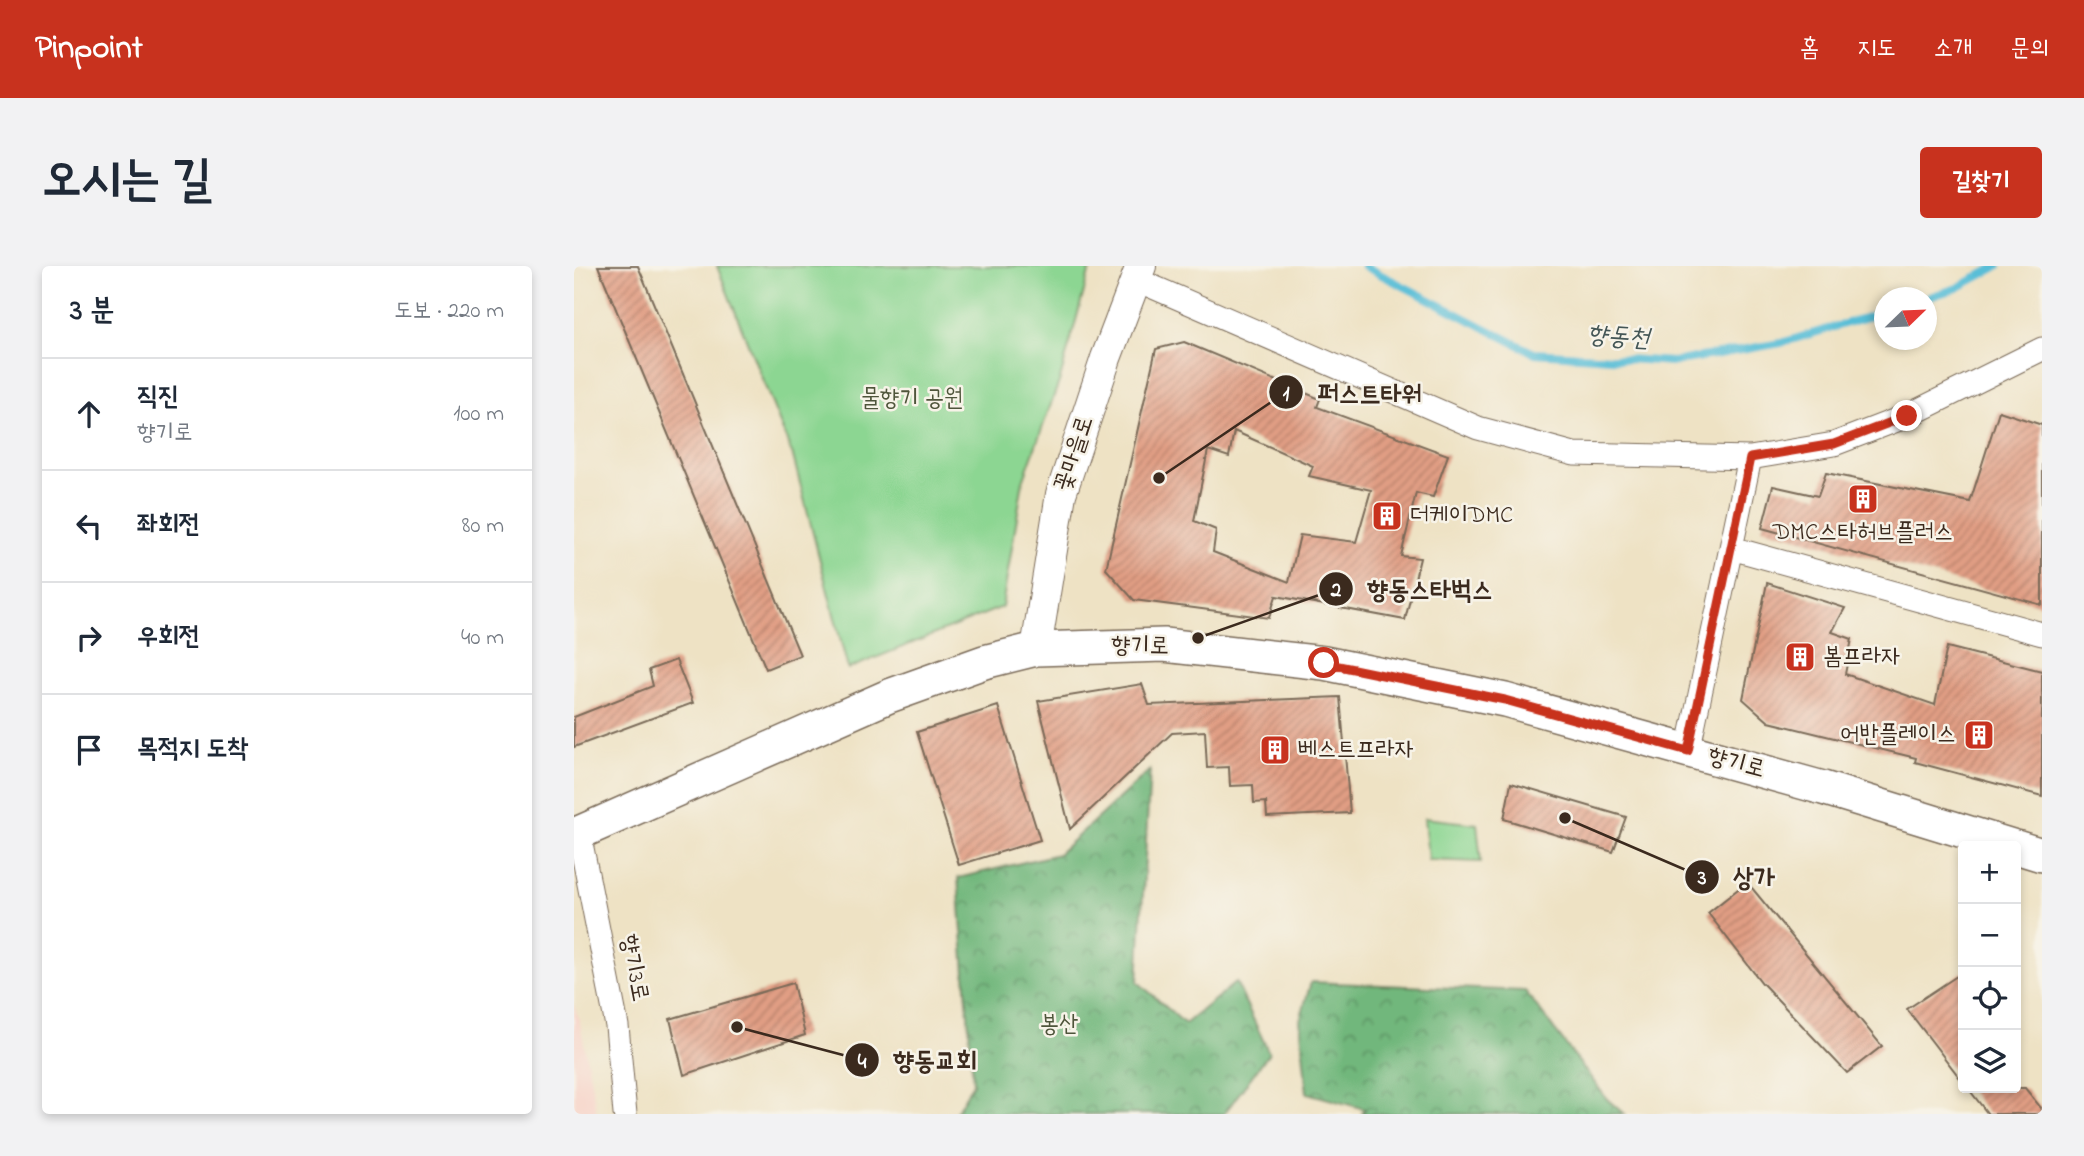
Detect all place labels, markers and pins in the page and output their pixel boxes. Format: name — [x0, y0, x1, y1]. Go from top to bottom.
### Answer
callout: 퍼스트타워 — [1268, 369, 1436, 416]
building icon: DMC스타허브플러스 — [1846, 482, 1880, 516]
building icon: 더케이DMC — [1370, 499, 1404, 533]
place label: 더케이DMC — [1410, 499, 1513, 534]
place label: DMC스타허브플러스 — [1772, 516, 1953, 551]
callout: 향동스타벅스 — [1318, 565, 1507, 612]
building icon: 봄프라자 — [1783, 640, 1817, 674]
place label: 봄프라자 — [1823, 640, 1900, 675]
place label: 어반플레이스 — [1840, 718, 1956, 753]
building icon: 어반플레이스 — [1962, 718, 1996, 752]
building icon: 베스트프라자 — [1258, 733, 1292, 767]
place label: 베스트프라자 — [1298, 733, 1414, 768]
callout: 상가 — [1684, 853, 1789, 900]
callout: 향동교회 — [845, 1037, 991, 1084]

